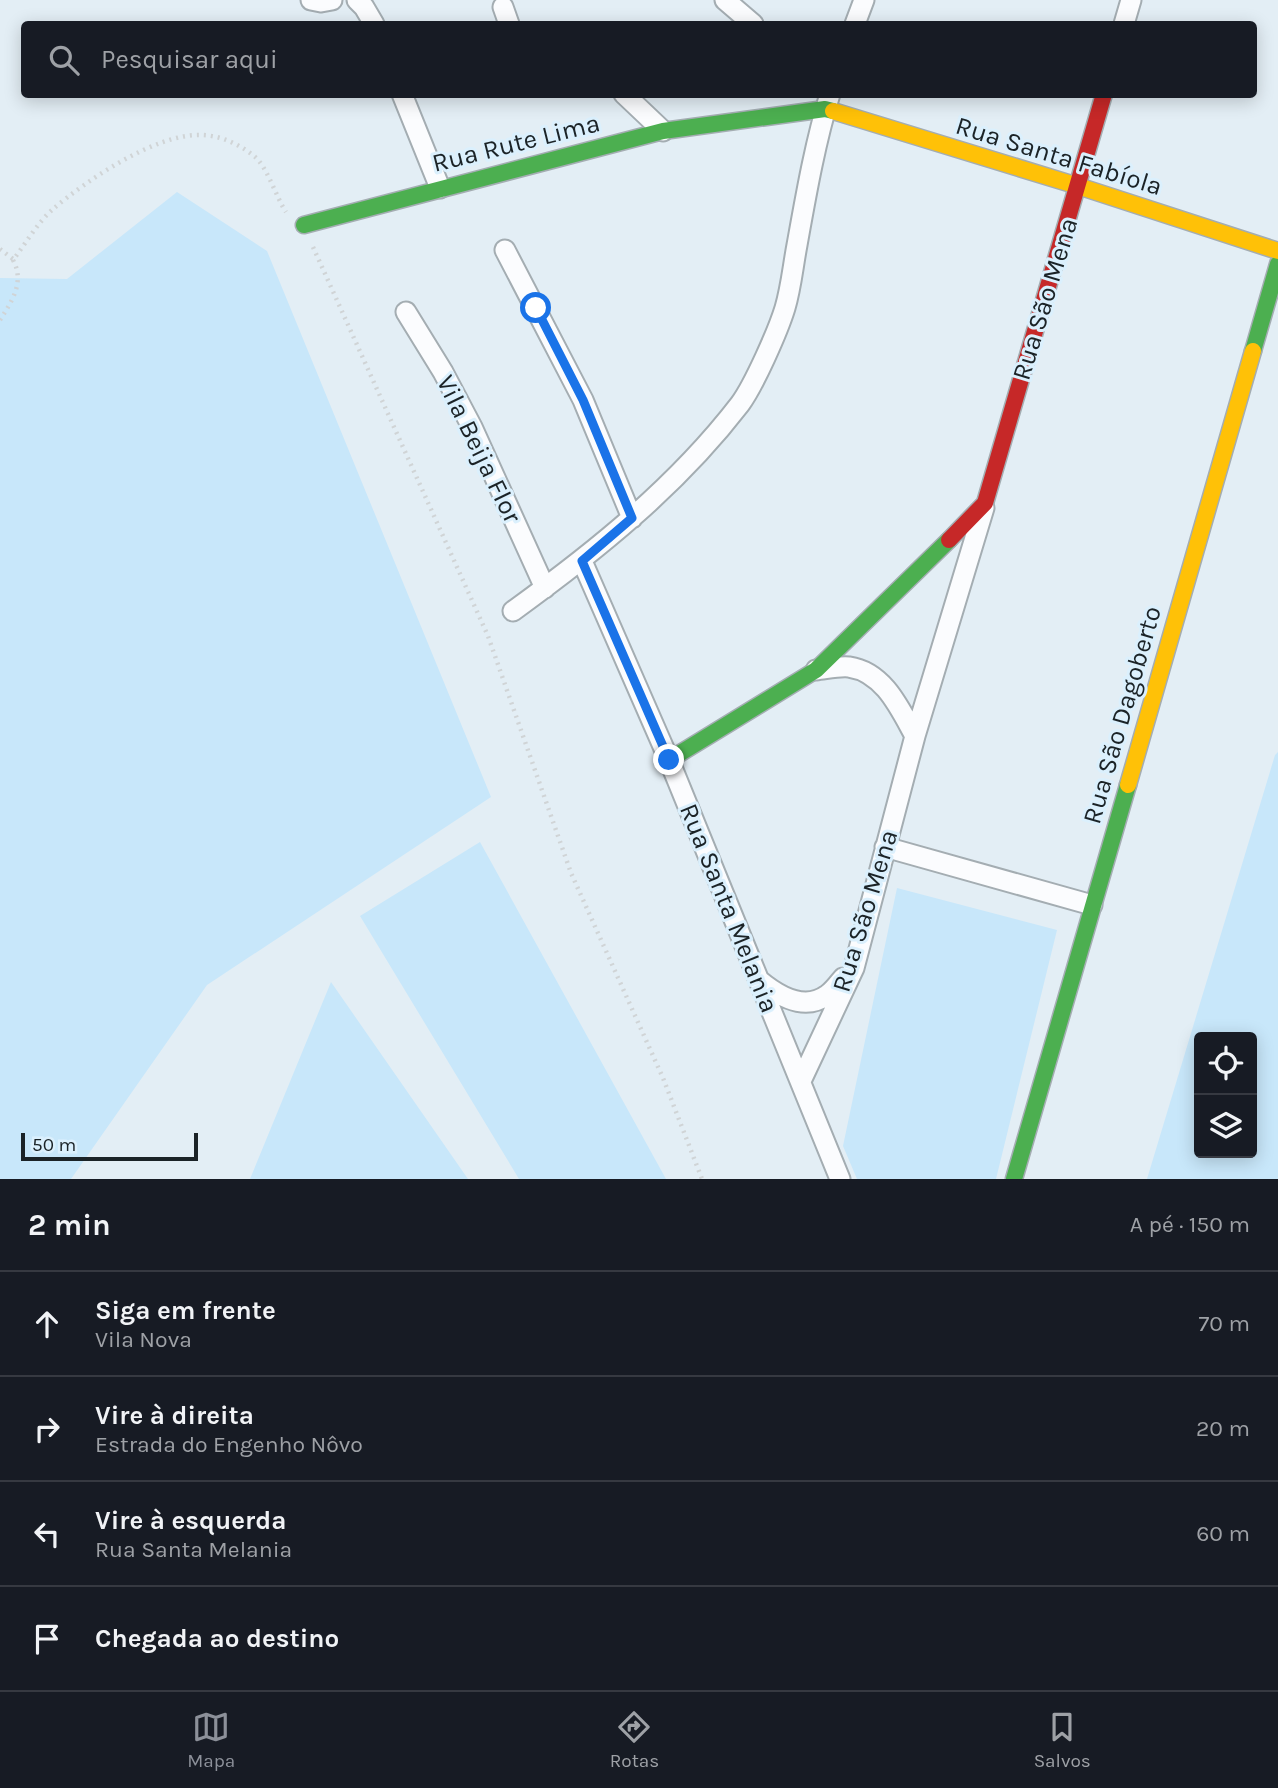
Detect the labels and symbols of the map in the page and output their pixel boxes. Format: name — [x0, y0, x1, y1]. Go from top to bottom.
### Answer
street label: Rua Rute Lima — [429, 107, 603, 179]
street label: Rua Santa Fabíola — [952, 110, 1166, 202]
street label: Rua São Mena — [1006, 214, 1084, 384]
route start — [520, 292, 551, 323]
street label: Vila Beija Flor — [430, 370, 528, 528]
street label: Rua São Dagoberto — [1076, 603, 1168, 827]
route end — [653, 744, 684, 775]
street label: Rua Santa Melania — [673, 799, 785, 1017]
street label: Rua São Mena — [826, 826, 904, 996]
scale bar — [21, 1130, 198, 1162]

